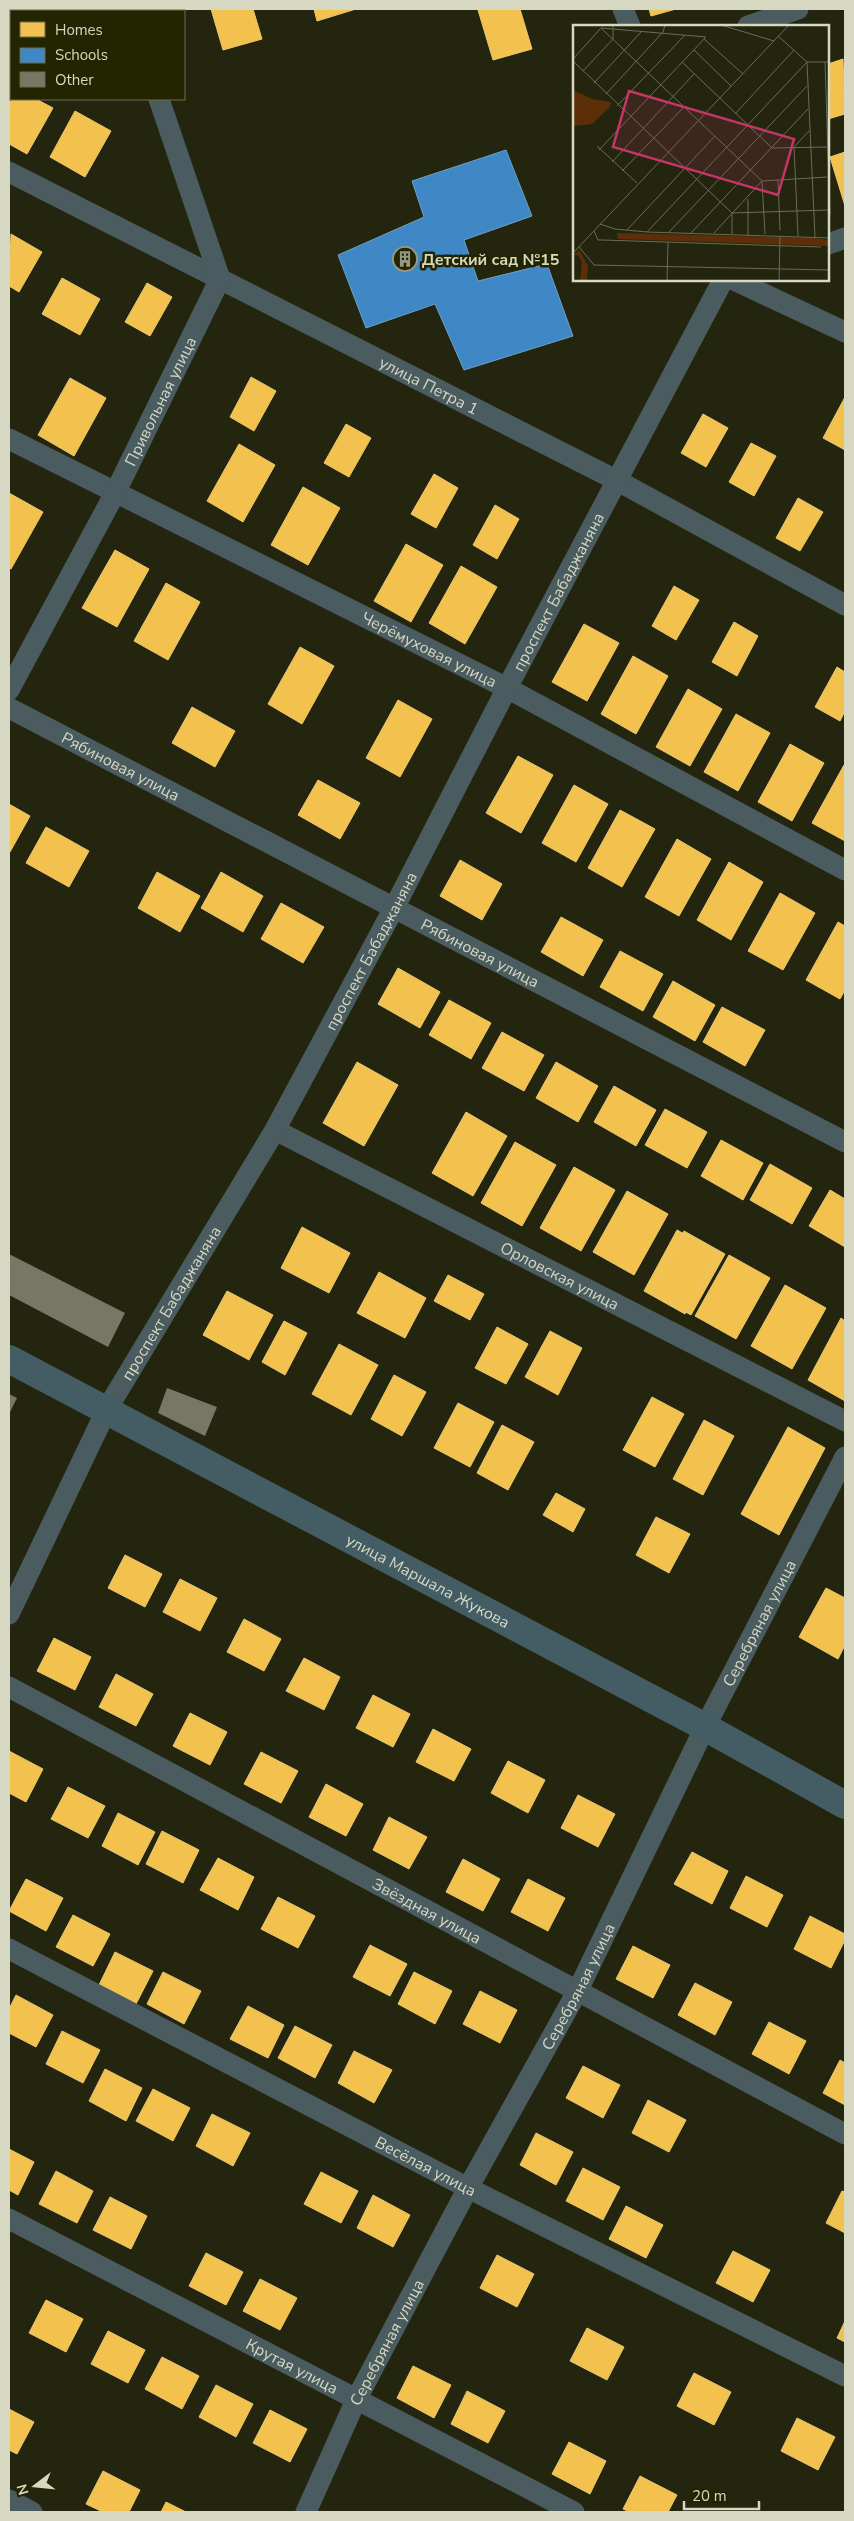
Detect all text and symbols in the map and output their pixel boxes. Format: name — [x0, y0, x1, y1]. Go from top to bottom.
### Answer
legend — [10, 10, 185, 100]
text: Homes — [55, 20, 103, 40]
inset map — [573, 25, 829, 281]
text: Schools — [55, 45, 108, 65]
text: Other — [55, 70, 94, 90]
building icon: Детский сад №15 — [392, 246, 418, 272]
place label: Детский сад №15 — [422, 249, 559, 271]
street label: Привольная улица — [120, 333, 202, 470]
street label: улица Петра 1 — [375, 352, 482, 420]
street label: проспект Бабаджаняна — [508, 509, 610, 676]
street label: Черёмуховая улица — [357, 607, 500, 693]
street label: Рябиновая улица — [57, 727, 183, 807]
street label: проспект Бабаджаняна — [320, 868, 423, 1035]
street label: Рябиновая улица — [417, 914, 543, 993]
street label: проспект Бабаджаняна — [117, 1222, 227, 1385]
street label: Орловская улица — [496, 1237, 623, 1316]
street label: улица Маршала Жукова — [342, 1529, 513, 1634]
street label: Серебряная улица — [718, 1556, 802, 1691]
street label: Звёздная улица — [368, 1873, 485, 1950]
street label: Серебряная улица — [537, 1920, 621, 2054]
street label: Весёлая улица — [371, 2132, 480, 2202]
street label: Серебряная улица — [345, 2276, 430, 2410]
street label: Крутая улица — [242, 2334, 342, 2400]
north arrow — [10, 2461, 60, 2511]
scale bar — [684, 2478, 759, 2510]
text: N — [12, 2482, 34, 2497]
text: 20 m — [692, 2486, 727, 2506]

